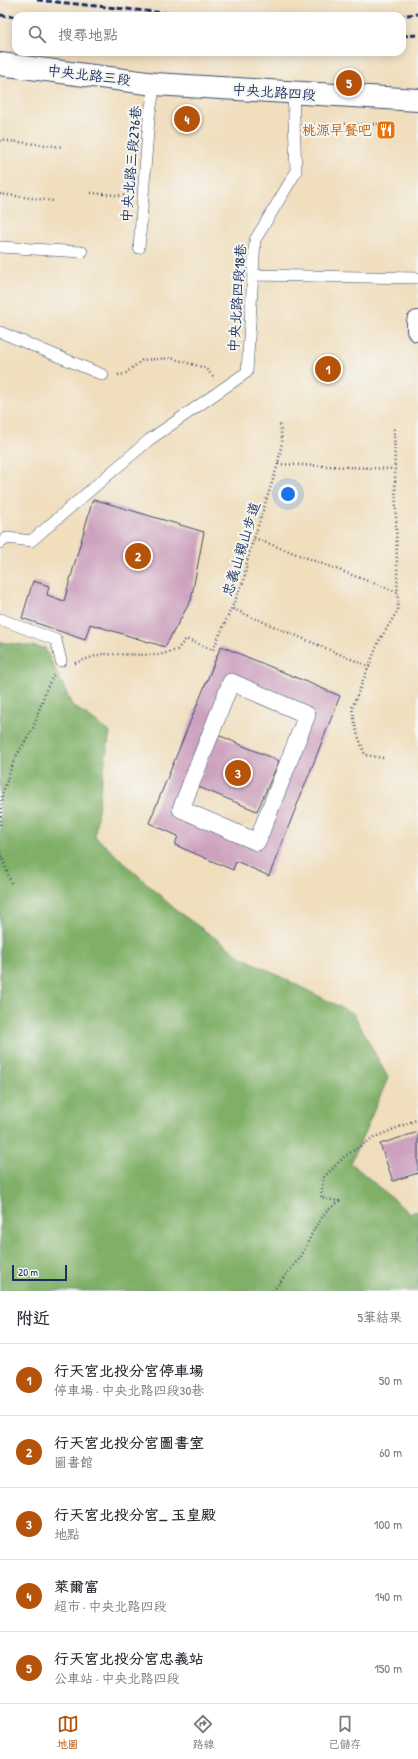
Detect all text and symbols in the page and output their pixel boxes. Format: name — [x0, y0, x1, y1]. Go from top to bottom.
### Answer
search box — [12, 12, 406, 56]
icon: search — [26, 23, 48, 45]
text: 搜尋地點 — [58, 24, 118, 45]
street label: 中央北路三段 — [46, 60, 132, 89]
pin: 5 — [336, 68, 362, 98]
street label: 中央北路四段 — [231, 79, 317, 104]
street label: 中央北路三段276巷 — [116, 104, 145, 223]
pin: 4 — [174, 104, 200, 134]
restaurant icon: 桃源早餐吧 — [375, 119, 397, 141]
place label: 桃源早餐吧 — [302, 120, 372, 139]
street label: 中央北路四段18巷 — [223, 242, 250, 353]
pin: 1 — [315, 354, 341, 384]
your location — [278, 484, 298, 504]
street label: 忠義山親山步道 — [217, 499, 264, 598]
pin: 2 — [125, 541, 151, 571]
pin: 3 — [225, 758, 251, 788]
scale bar — [12, 1263, 67, 1282]
text: 20 m — [18, 1265, 38, 1279]
text: 附近 — [16, 1306, 50, 1329]
text: 5筆結果 — [358, 1308, 402, 1326]
text: 行天宮北投分宮停車場 — [54, 1360, 204, 1381]
text: 1 — [27, 1371, 31, 1389]
text: 50 m — [379, 1371, 402, 1389]
text: 停車場 · 中央北路四段30巷 — [54, 1381, 204, 1399]
text: 行天宮北投分宮圖書室 — [54, 1432, 204, 1453]
text: 2 — [26, 1443, 32, 1461]
text: 60 m — [379, 1443, 402, 1461]
text: 圖書館 — [54, 1453, 93, 1471]
text: 行天宮北投分宮_ 玉皇殿 — [54, 1504, 216, 1525]
text: 3 — [26, 1515, 32, 1533]
text: 100 m — [374, 1515, 402, 1533]
text: 地點 — [54, 1525, 80, 1543]
text: 萊爾富 — [54, 1576, 99, 1597]
text: 4 — [27, 1587, 31, 1605]
text: 140 m — [375, 1587, 402, 1605]
text: 超市 · 中央北路四段 — [54, 1597, 167, 1615]
text: 行天宮北投分宮忠義站 — [54, 1648, 204, 1669]
text: 5 — [26, 1659, 32, 1677]
text: 150 m — [374, 1659, 402, 1677]
text: 公車站 · 中央北路四段 — [54, 1669, 180, 1687]
tab: 地圖 — [57, 1713, 79, 1751]
tab: 路線 — [192, 1713, 214, 1751]
tab: 已儲存 — [328, 1713, 361, 1751]

